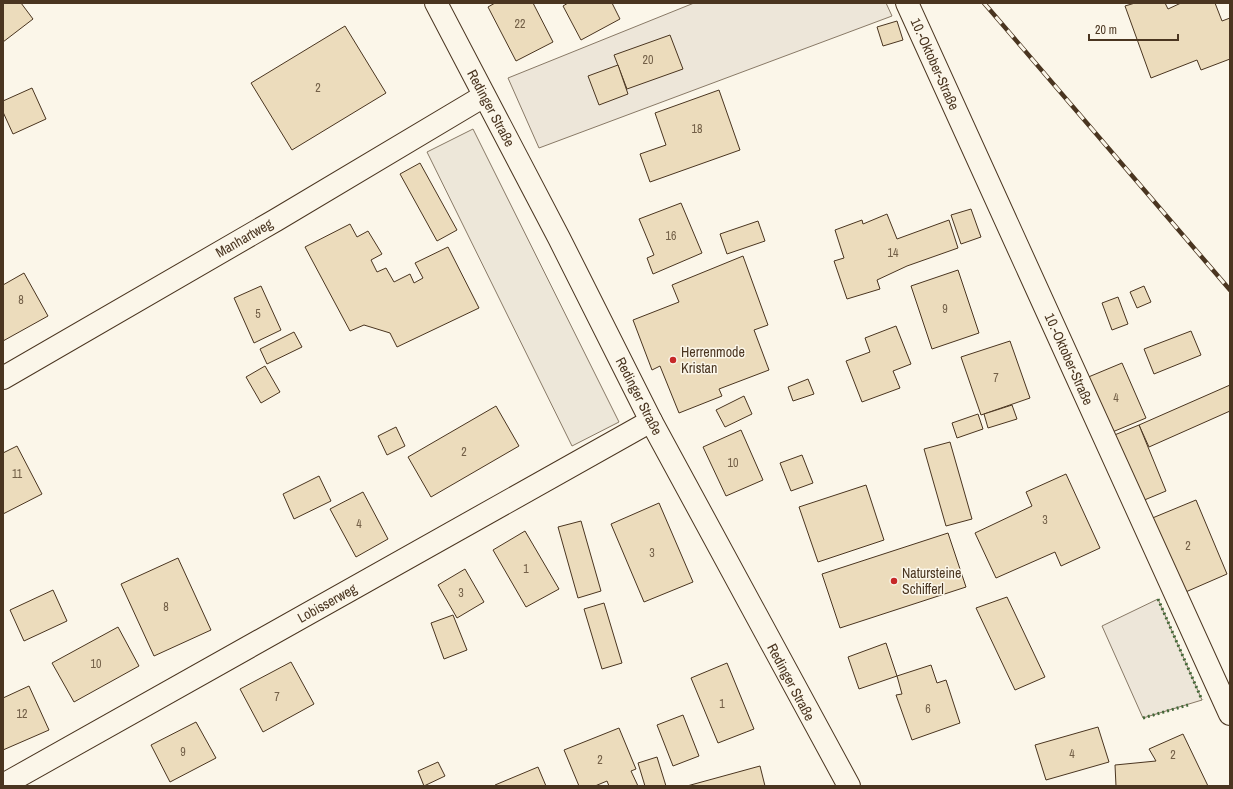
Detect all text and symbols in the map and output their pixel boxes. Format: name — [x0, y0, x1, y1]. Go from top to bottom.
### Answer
street label: 10.-Oktober-Straße — [907, 15, 963, 113]
house number: 22 — [515, 16, 525, 32]
scale bar — [1089, 16, 1178, 42]
text: 20 m — [1095, 22, 1117, 38]
house number: 20 — [643, 52, 653, 68]
street label: Redinger Straße — [463, 66, 519, 150]
house number: 2 — [315, 80, 321, 96]
house number: 18 — [692, 121, 702, 137]
street label: Manhartweg — [212, 214, 276, 262]
house number: 16 — [666, 228, 676, 244]
house number: 14 — [888, 245, 899, 261]
house number: 8 — [18, 292, 24, 308]
house number: 9 — [942, 301, 948, 317]
house number: 5 — [255, 306, 261, 322]
street label: 10.-Oktober-Straße — [1041, 310, 1097, 408]
place label: Herrenmode Kristan — [681, 343, 745, 377]
street label: Redinger Straße — [612, 354, 666, 438]
marker: Herrenmode Kristan — [668, 355, 678, 365]
house number: 7 — [993, 370, 999, 386]
house number: 4 — [1113, 390, 1119, 406]
house number: 2 — [461, 444, 467, 460]
house number: 10 — [728, 455, 738, 471]
house number: 11 — [12, 466, 23, 482]
house number: 3 — [1042, 512, 1048, 528]
house number: 4 — [356, 516, 362, 532]
house number: 2 — [1185, 538, 1191, 554]
house number: 3 — [649, 545, 655, 561]
house number: 1 — [523, 561, 529, 577]
place label: Natursteine Schifferl — [902, 564, 961, 598]
marker: Natursteine Schifferl — [889, 576, 899, 586]
street label: Lobisserweg — [294, 579, 360, 627]
house number: 3 — [458, 585, 464, 601]
house number: 8 — [163, 599, 169, 615]
street label: Redinger Straße — [763, 640, 819, 724]
house number: 10 — [91, 656, 101, 672]
house number: 7 — [274, 689, 280, 705]
house number: 1 — [719, 696, 725, 712]
house number: 6 — [925, 701, 931, 717]
house number: 12 — [17, 706, 27, 722]
house number: 9 — [180, 744, 186, 760]
house number: 4 — [1069, 746, 1075, 762]
house number: 2 — [1170, 747, 1176, 763]
house number: 2 — [597, 752, 603, 768]

